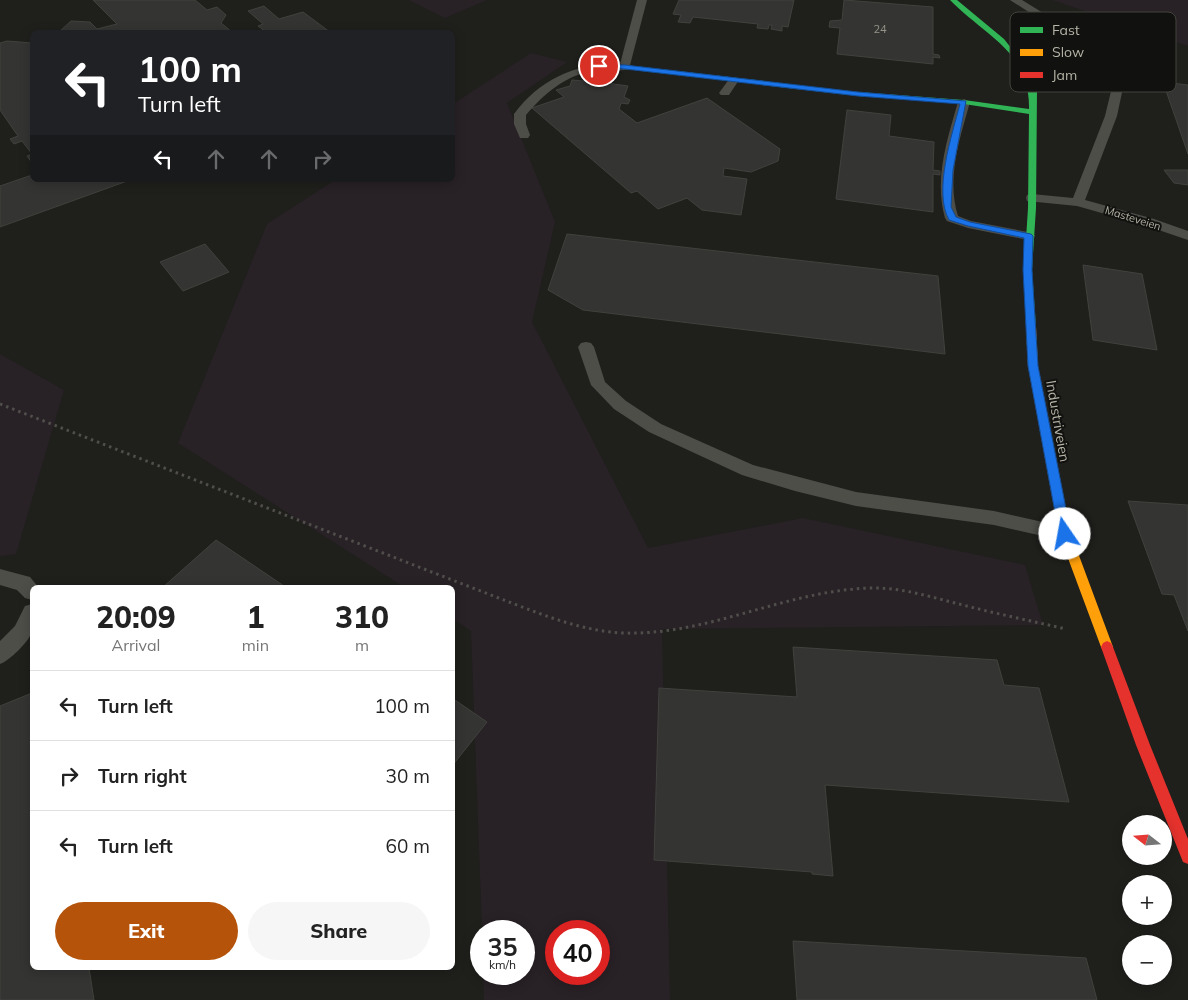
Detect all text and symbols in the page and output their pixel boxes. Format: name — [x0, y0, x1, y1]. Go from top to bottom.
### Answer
legend — [1010, 12, 1176, 92]
text: Fast — [1052, 21, 1080, 39]
house number: 24 — [873, 22, 887, 36]
text: Slow — [1052, 43, 1084, 61]
pin — [578, 45, 620, 87]
text: 100 m — [138, 47, 242, 91]
icon: left — [55, 50, 120, 115]
icon: arrive — [585, 52, 613, 80]
text: Jam — [1052, 66, 1077, 84]
text: Turn left — [138, 90, 221, 118]
icon: left — [149, 145, 177, 173]
icon: ahead — [202, 145, 230, 173]
icon: ahead — [255, 145, 283, 173]
icon: right — [308, 145, 336, 173]
street label: Masteveien — [1103, 203, 1163, 233]
street label: Industriveien — [1042, 379, 1074, 463]
position arrow — [1038, 507, 1090, 559]
text: 20:09 — [96, 598, 176, 636]
text: 1 — [246, 598, 264, 636]
text: 310 — [335, 598, 389, 636]
text: Arrival — [111, 635, 160, 655]
text: min — [242, 635, 269, 655]
text: m — [355, 635, 369, 655]
icon: left — [55, 692, 83, 720]
text: Turn left — [98, 694, 173, 718]
text: 100 m — [374, 694, 430, 718]
icon: right — [55, 762, 83, 790]
text: Turn right — [98, 764, 187, 788]
text: 30 m — [386, 764, 430, 788]
north arrow — [1122, 815, 1172, 865]
map controls — [1122, 815, 1172, 985]
icon: left — [55, 832, 83, 860]
text: Turn left — [98, 834, 173, 858]
text: 60 m — [386, 834, 430, 858]
button: + — [1122, 875, 1172, 925]
button: Exit — [55, 902, 238, 960]
button: Share — [248, 902, 430, 960]
speed limit sign: 40 — [545, 920, 610, 985]
text: 35 — [487, 931, 518, 962]
button: − — [1122, 935, 1172, 985]
text: km/h — [489, 957, 516, 972]

